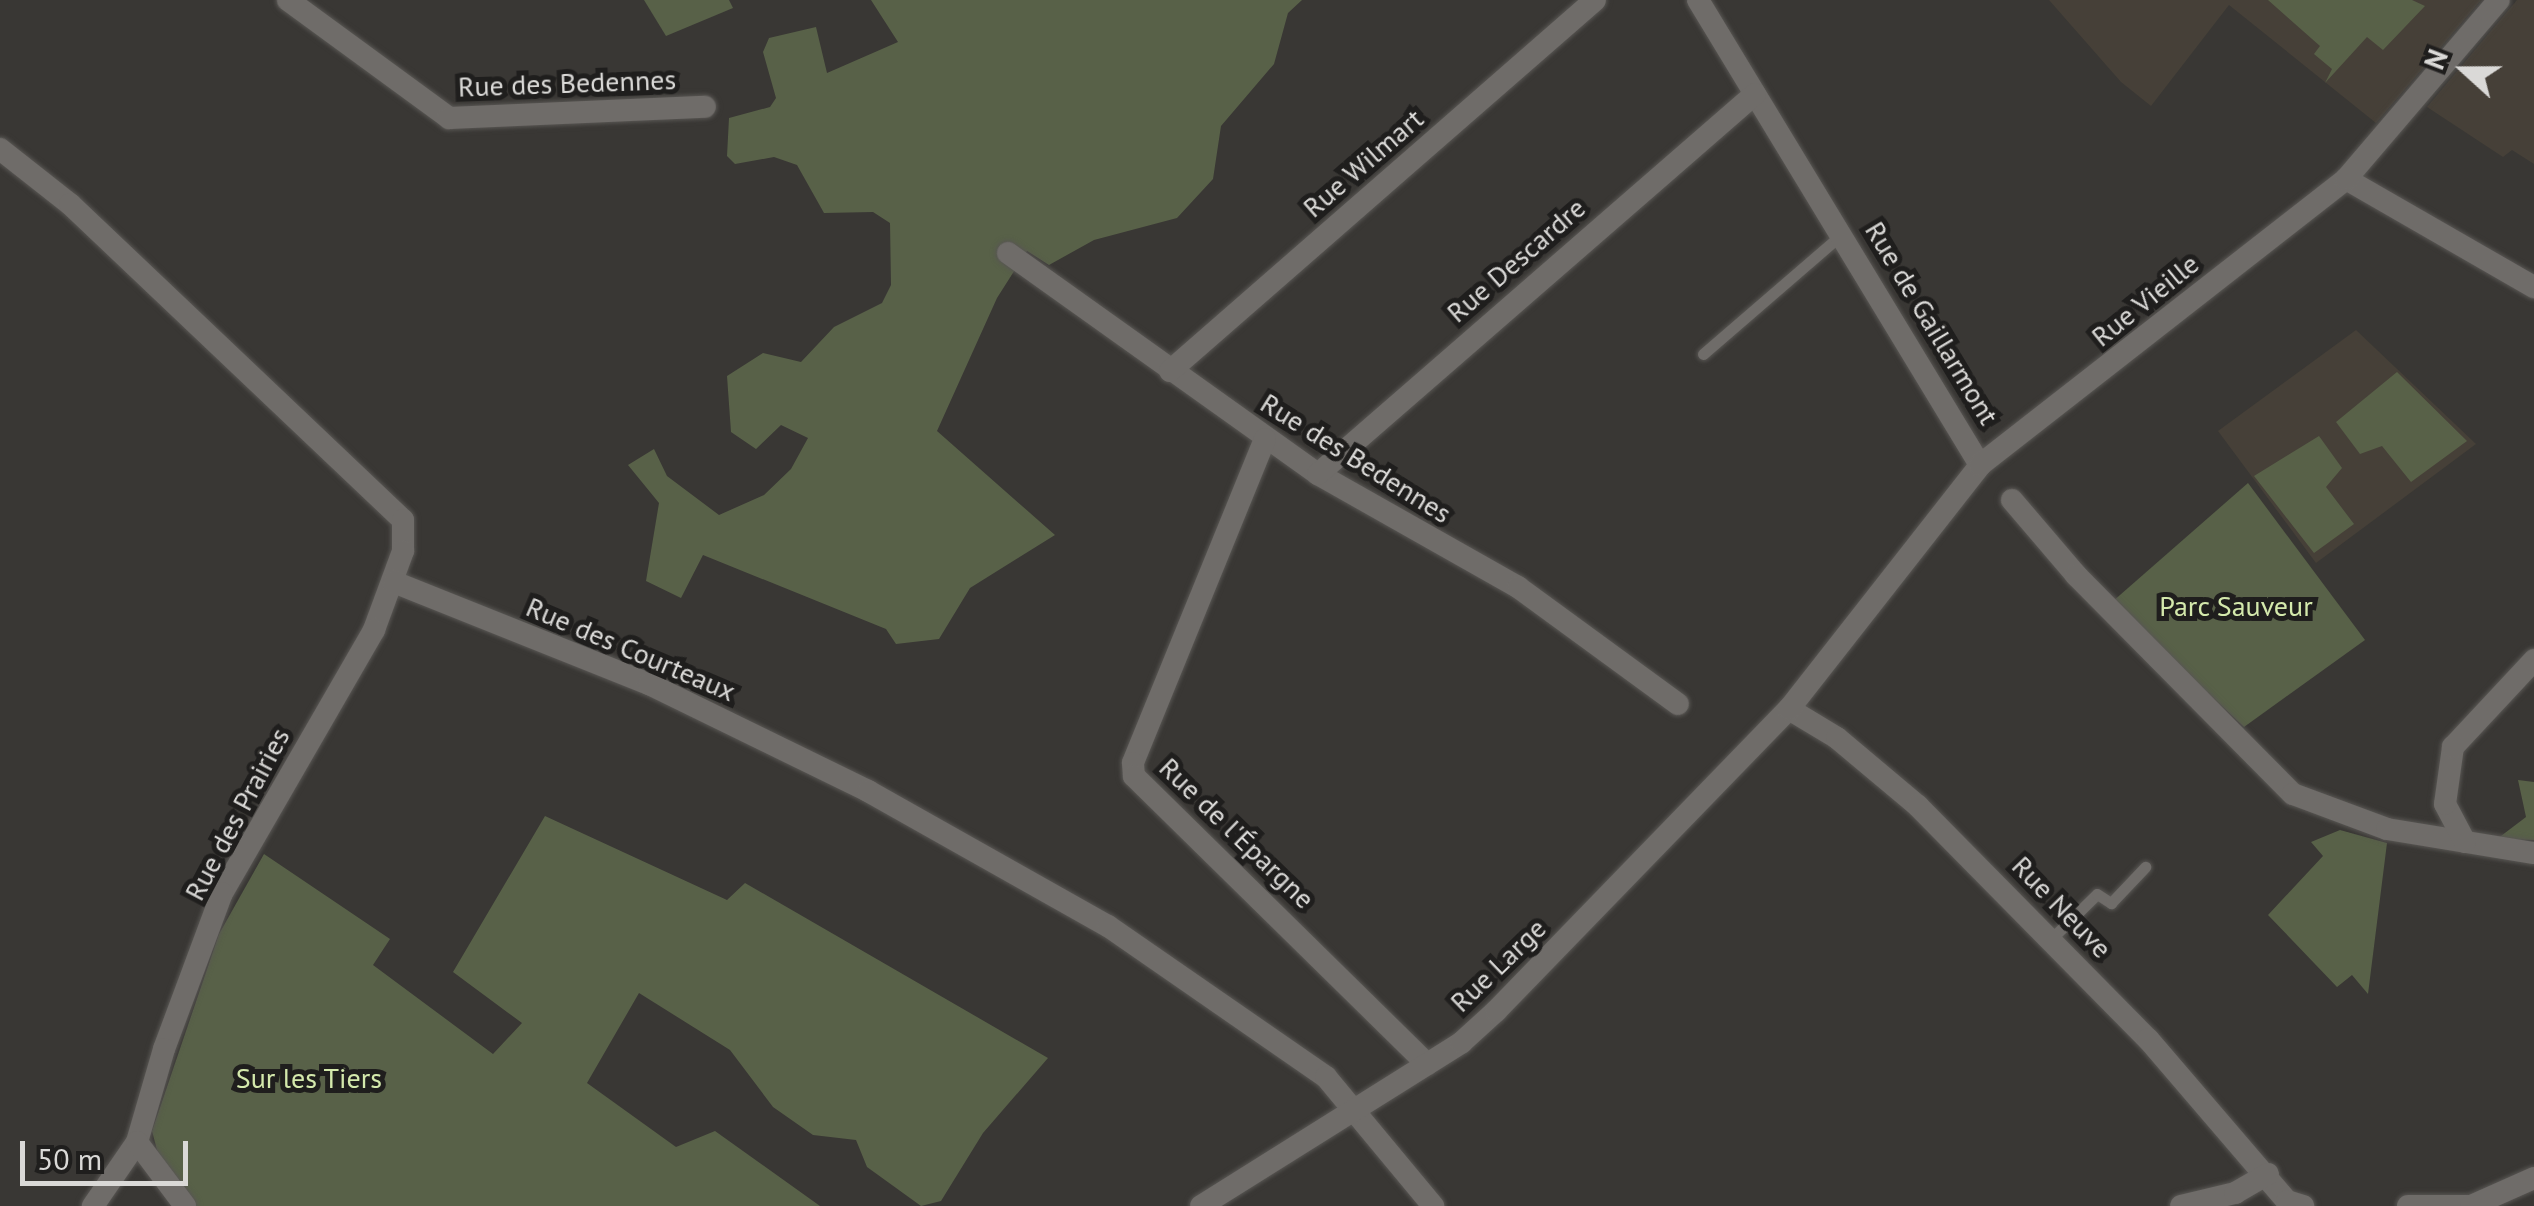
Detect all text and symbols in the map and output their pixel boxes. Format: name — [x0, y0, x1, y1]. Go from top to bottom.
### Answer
north arrow — [2414, 20, 2514, 120]
text: N — [2415, 44, 2456, 74]
street label: Rue des Bedennes — [457, 62, 677, 104]
street label: Rue Wilmart — [1296, 102, 1430, 224]
street label: Rue Descardre — [1440, 191, 1592, 329]
street label: Rue de Gaillarmont — [1858, 215, 2006, 431]
street label: Rue Vieille — [2084, 246, 2206, 354]
street label: Rue des Bedennes — [1255, 386, 1457, 530]
park label: Parc Sauveur — [2159, 589, 2313, 623]
street label: Rue des Courteaux — [521, 590, 741, 708]
street label: Rue des Prairies — [177, 722, 297, 906]
street label: Rue de l'Épargne — [1153, 751, 1321, 915]
street label: Rue Neuve — [2005, 849, 2119, 965]
street label: Rue Large — [1443, 911, 1553, 1019]
park label: Sur les Tiers — [235, 1061, 383, 1095]
scale bar — [25, 1121, 192, 1183]
text: 50 m — [37, 1139, 102, 1178]

